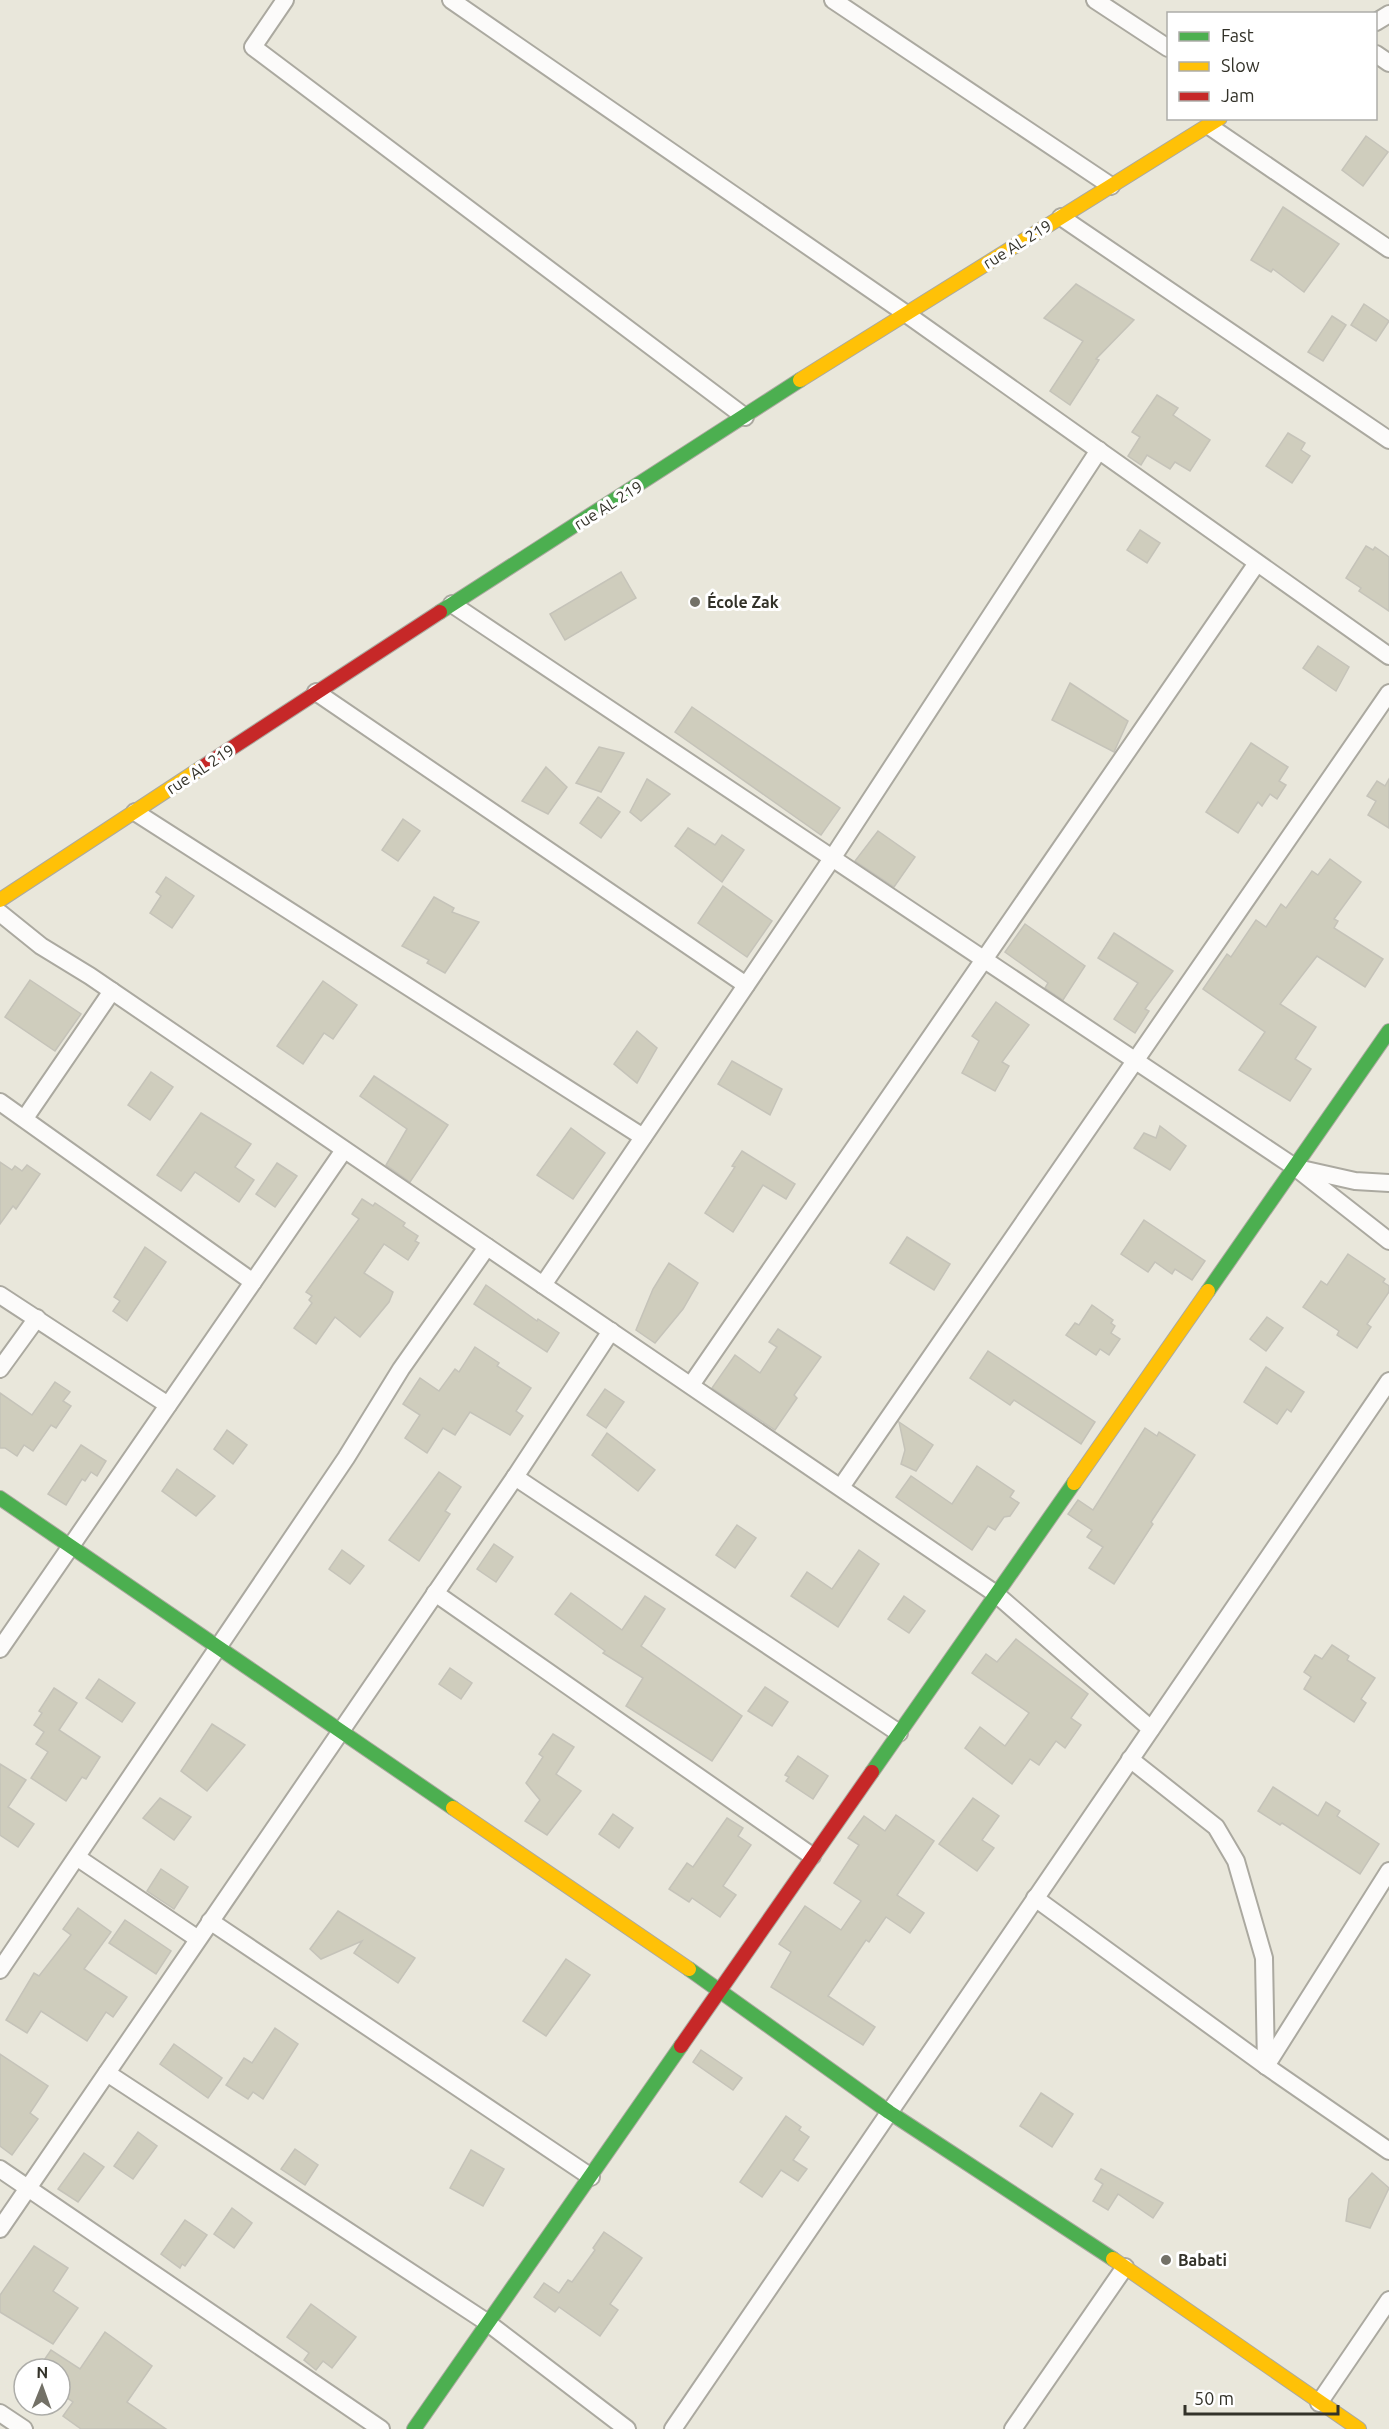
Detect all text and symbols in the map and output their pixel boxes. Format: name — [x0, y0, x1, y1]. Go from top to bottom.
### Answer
legend — [1167, 12, 1377, 120]
text: Fast — [1221, 25, 1254, 45]
text: Slow — [1221, 55, 1260, 75]
text: Jam — [1221, 85, 1255, 105]
street label: rue AL 219 — [980, 216, 1054, 272]
street label: rue AL 219 — [571, 477, 645, 533]
place label: École Zak — [707, 591, 779, 611]
marker: École Zak — [688, 595, 702, 609]
street label: rue AL 219 — [163, 740, 237, 798]
place label: Babati — [1178, 2251, 1227, 2269]
marker: Babati — [1159, 2253, 1173, 2267]
north arrow — [12, 2357, 72, 2417]
text: N — [36, 2363, 48, 2381]
scale bar — [1185, 2378, 1338, 2416]
text: 50 m — [1194, 2388, 1234, 2408]

